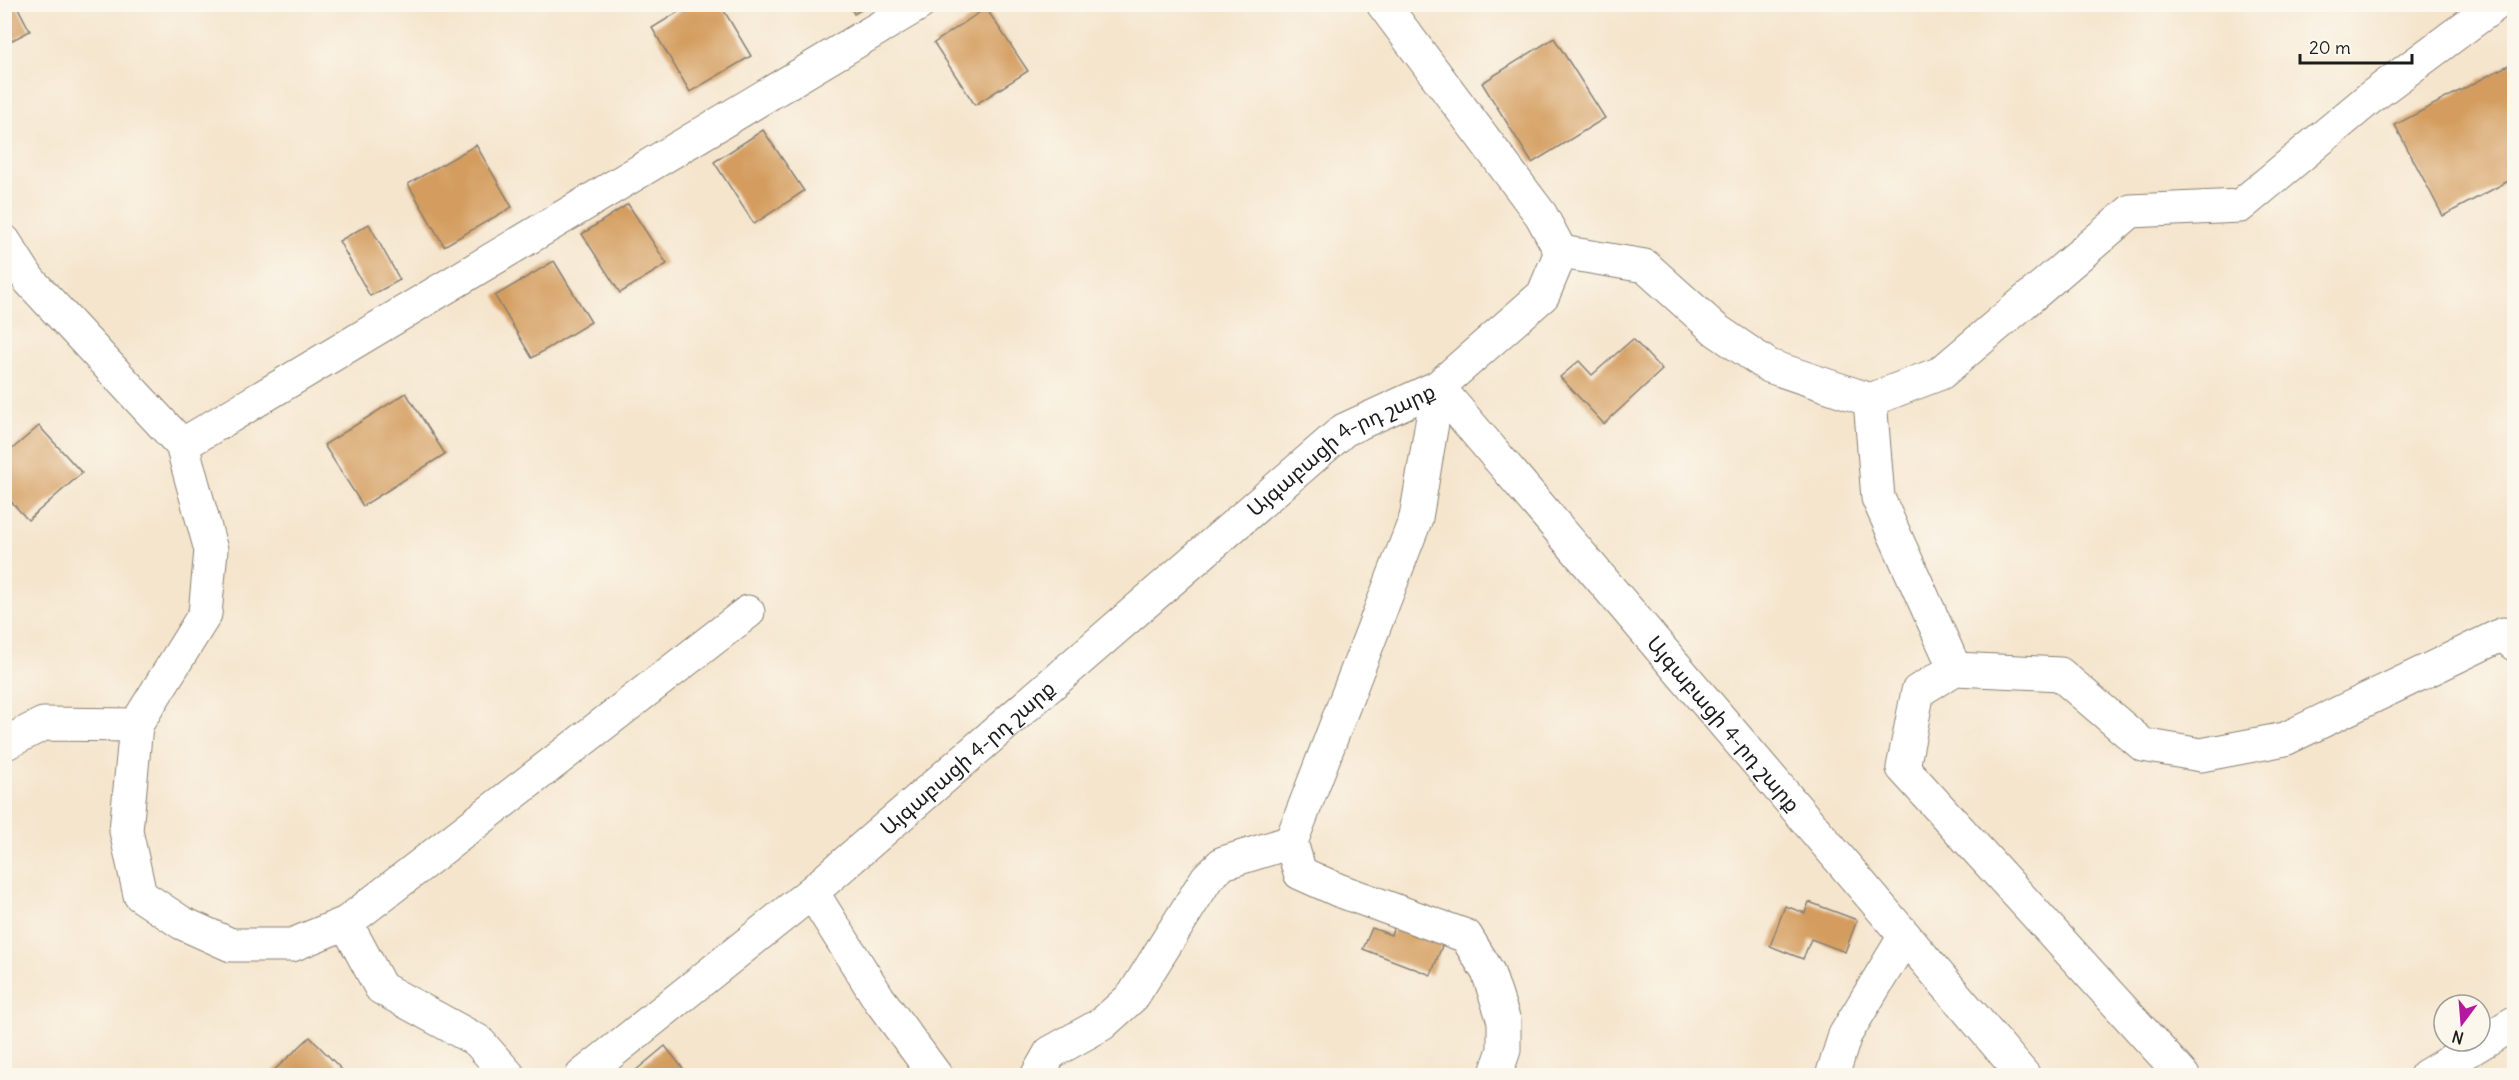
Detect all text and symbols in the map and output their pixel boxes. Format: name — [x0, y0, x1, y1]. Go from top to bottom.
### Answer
scale bar — [2300, 27, 2412, 65]
text: 20 m — [2309, 36, 2351, 59]
street label: Այգաբացի 4-րդ շարք — [1241, 377, 1439, 522]
street label: Այգաբացի 4-րդ շարք — [1641, 630, 1807, 817]
street label: Այգաբացի 4-րդ շարք — [874, 674, 1060, 841]
north arrow — [2432, 993, 2492, 1053]
text: N — [2450, 1026, 2466, 1049]

